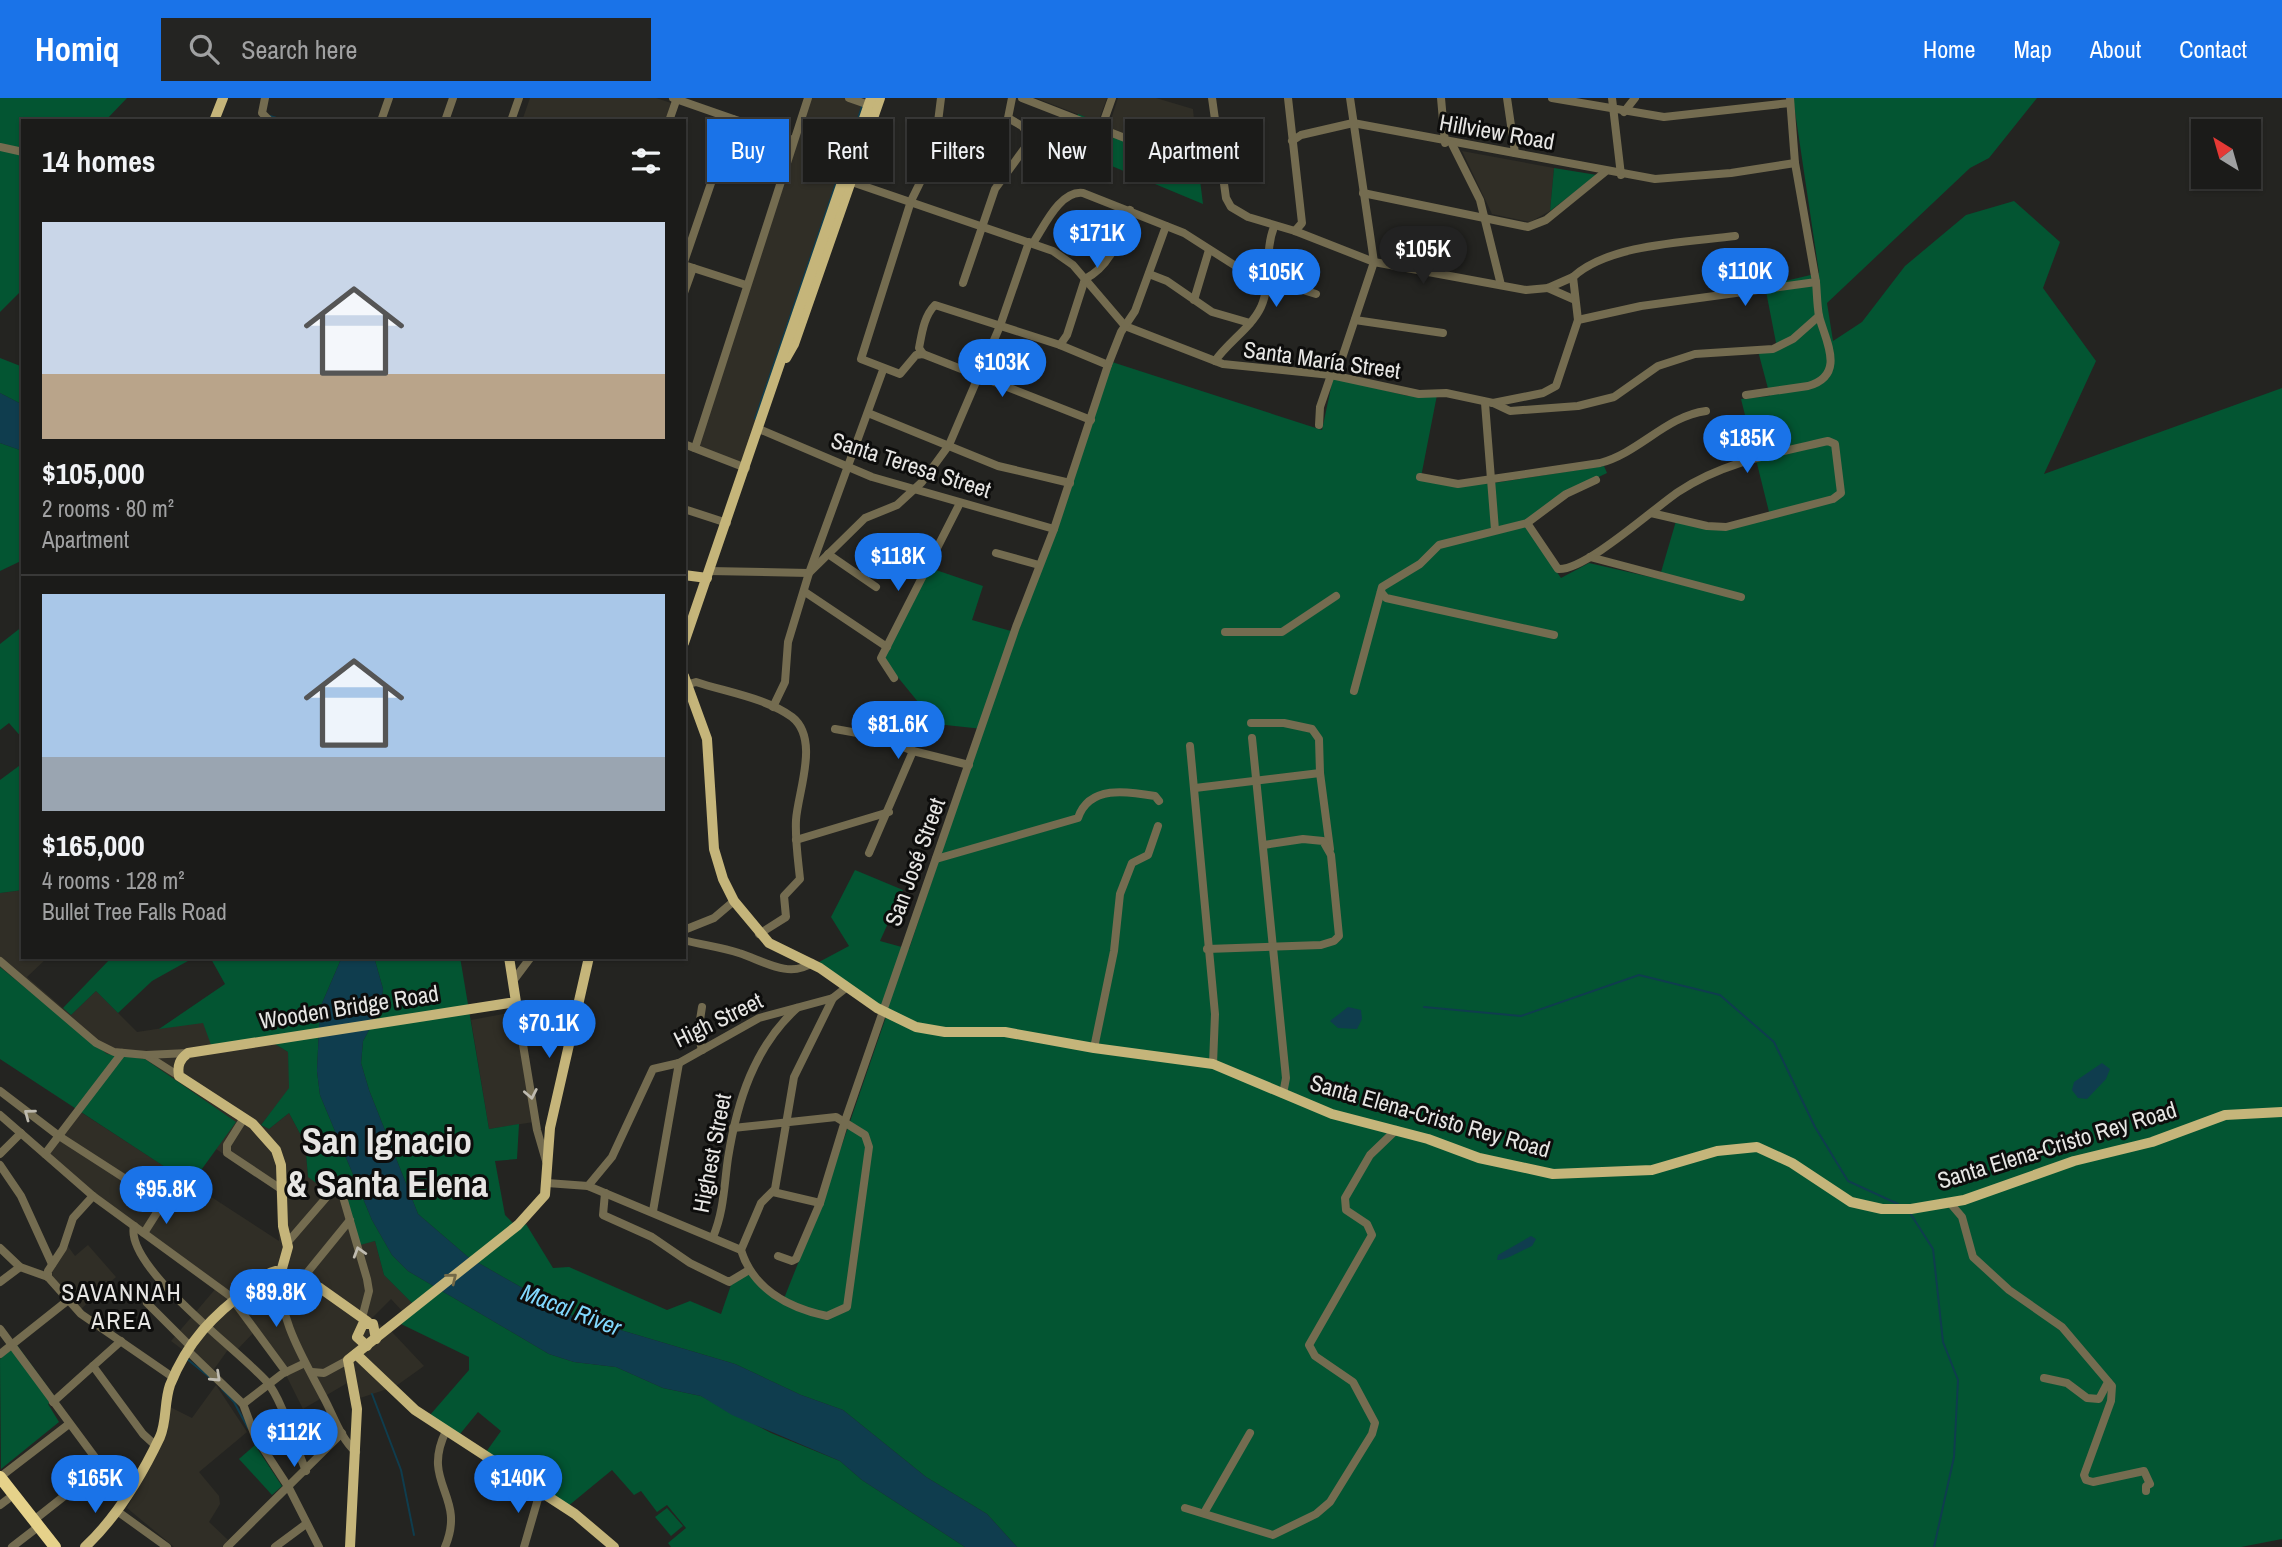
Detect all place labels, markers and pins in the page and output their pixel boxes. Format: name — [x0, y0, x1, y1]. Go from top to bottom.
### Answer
pin: $171K — [1048, 211, 1146, 270]
pin: $105K — [1374, 226, 1472, 286]
pin: $110K — [1696, 248, 1794, 308]
pin: $105K — [1227, 250, 1325, 309]
pin: $103K — [953, 340, 1051, 399]
pin: $185K — [1698, 416, 1796, 475]
pin: $118K — [849, 533, 947, 593]
pin: $81.6K — [841, 702, 955, 761]
pin: $70.1K — [492, 1000, 606, 1060]
pin: $95.8K — [109, 1166, 223, 1226]
pin: $89.8K — [219, 1270, 333, 1329]
pin: $112K — [245, 1410, 343, 1469]
pin: $165K — [46, 1456, 144, 1515]
pin: $140K — [469, 1456, 567, 1515]

